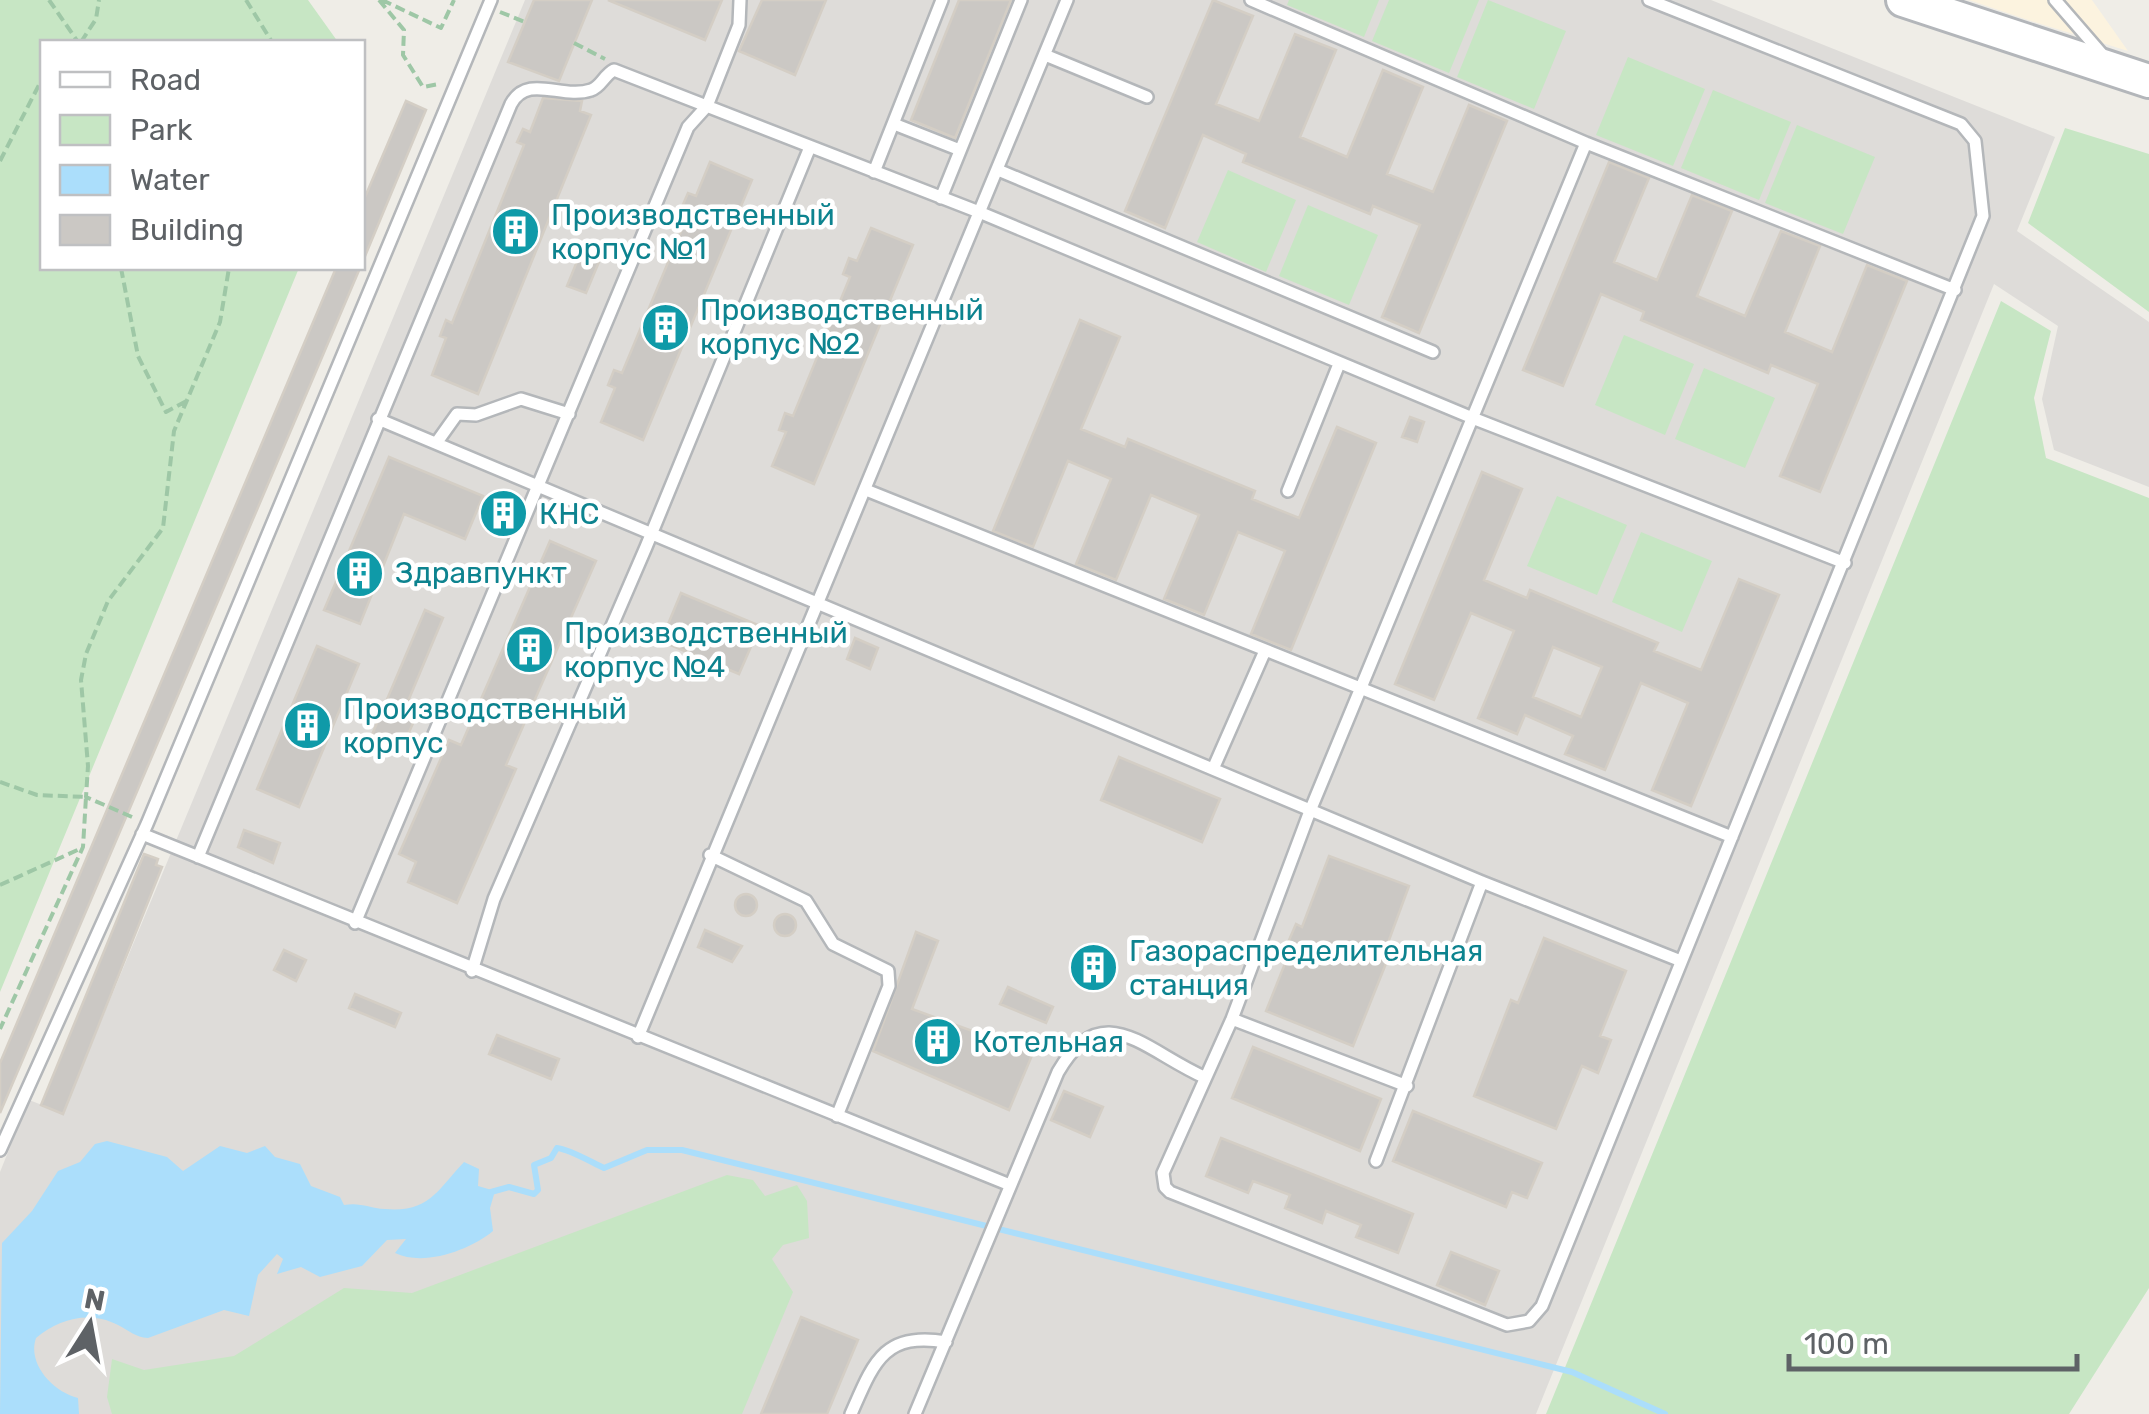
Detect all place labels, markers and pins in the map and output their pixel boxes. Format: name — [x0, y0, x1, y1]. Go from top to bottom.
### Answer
place label: Производственный корпус №1 — [551, 197, 835, 267]
building icon: Производственный корпус №1 — [490, 206, 542, 258]
place label: Производственный корпус №2 — [700, 292, 984, 362]
building icon: Производственный корпус №2 — [639, 301, 691, 353]
building icon: КНС — [478, 488, 530, 540]
place label: КНС — [539, 496, 600, 532]
building icon: Здравпункт — [334, 547, 386, 599]
place label: Здравпункт — [395, 555, 567, 591]
place label: Производственный корпус №4 — [564, 615, 848, 685]
building icon: Производственный корпус №4 — [503, 624, 555, 676]
place label: Производственный корпус — [343, 691, 627, 761]
building icon: Производственный корпус — [282, 700, 334, 752]
place label: Газораспределительная станция — [1129, 933, 1483, 1003]
building icon: Газораспределительная станция — [1068, 942, 1120, 994]
building icon: Котельная — [912, 1016, 964, 1068]
place label: Котельная — [973, 1024, 1124, 1060]

